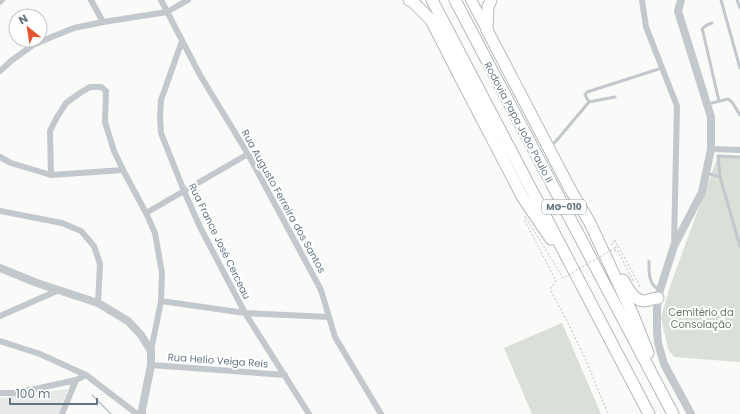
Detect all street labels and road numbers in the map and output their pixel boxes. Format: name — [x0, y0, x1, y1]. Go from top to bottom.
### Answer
street label: Rodovia Papa João Paulo II — [480, 59, 557, 185]
street label: Rua Augusto Ferreira dos Santos — [238, 127, 329, 276]
street label: Rua France José Cerceau — [185, 181, 254, 302]
road number: MG-010 — [542, 200, 586, 214]
street label: Rua Helio Veiga Reis — [167, 350, 269, 371]

